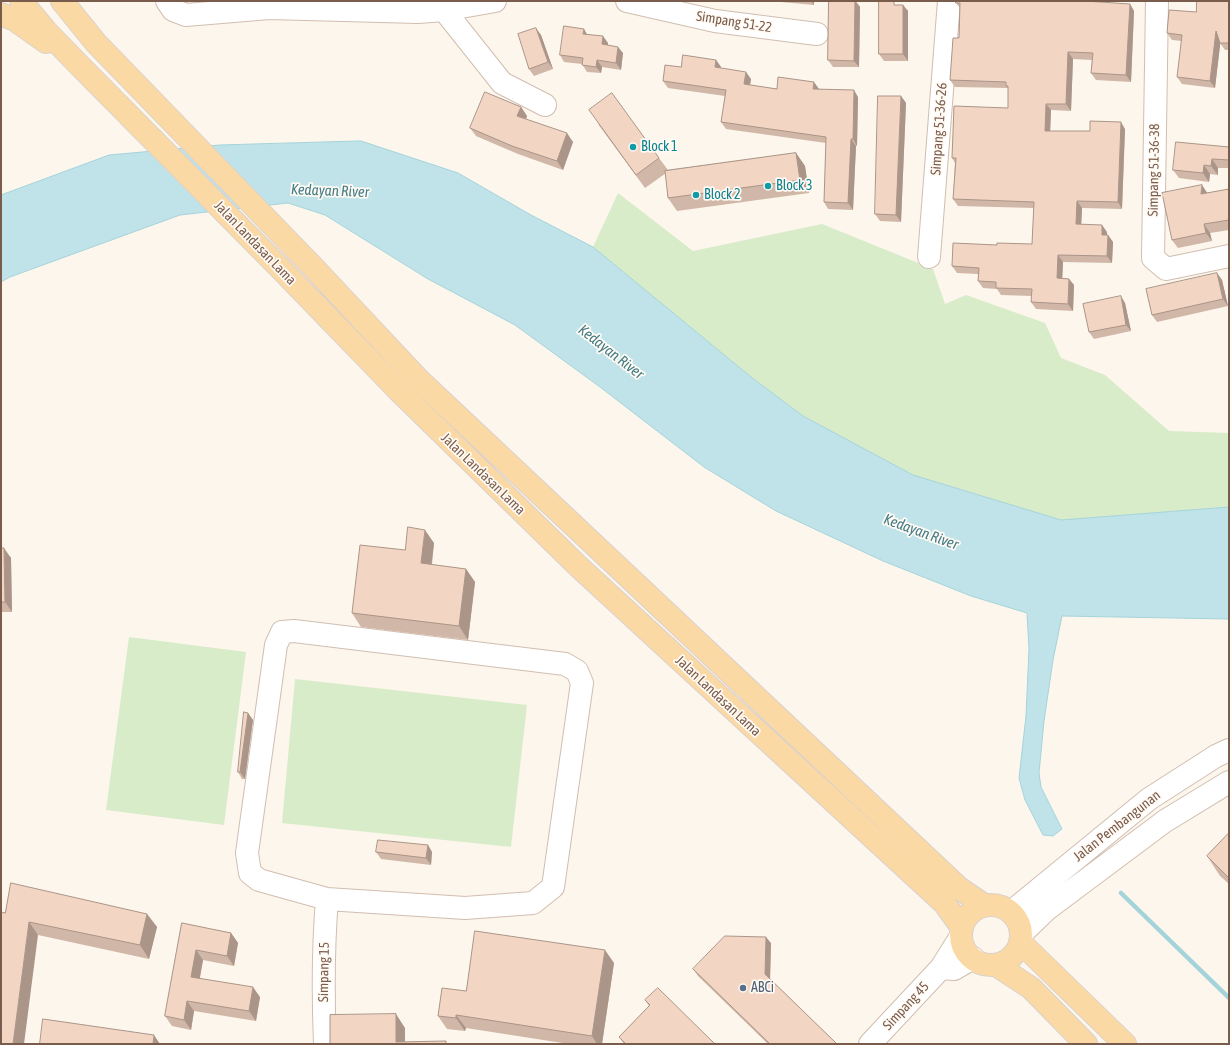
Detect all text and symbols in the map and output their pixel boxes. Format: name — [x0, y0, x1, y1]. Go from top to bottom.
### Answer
street label: Simpang 51-22 — [695, 8, 773, 36]
street label: Simpang 51-36-26 — [927, 82, 951, 176]
street label: Simpang 51-36-38 — [1145, 123, 1163, 217]
place label: Block 1 — [641, 139, 678, 155]
marker: Block 1 — [628, 142, 638, 152]
place label: Block 3 — [776, 178, 813, 194]
water label: Kedayan River — [291, 181, 369, 201]
marker: Block 3 — [763, 181, 773, 191]
place label: Block 2 — [704, 187, 741, 203]
marker: Block 2 — [691, 190, 701, 200]
street label: Jalan Landasan Lama — [211, 197, 299, 289]
water label: Kedayan River — [575, 321, 647, 383]
street label: Jalan Landasan Lama — [437, 430, 529, 518]
water label: Kedayan River — [881, 510, 961, 554]
street label: Jalan Landasan Lama — [672, 652, 764, 740]
street label: Jalan Pembangunan — [1070, 787, 1164, 865]
street label: Simpang 15 — [315, 942, 333, 1002]
street label: Simpang 45 — [879, 978, 933, 1034]
place label: ABCi — [751, 980, 774, 996]
marker: ABCi — [738, 983, 748, 993]

